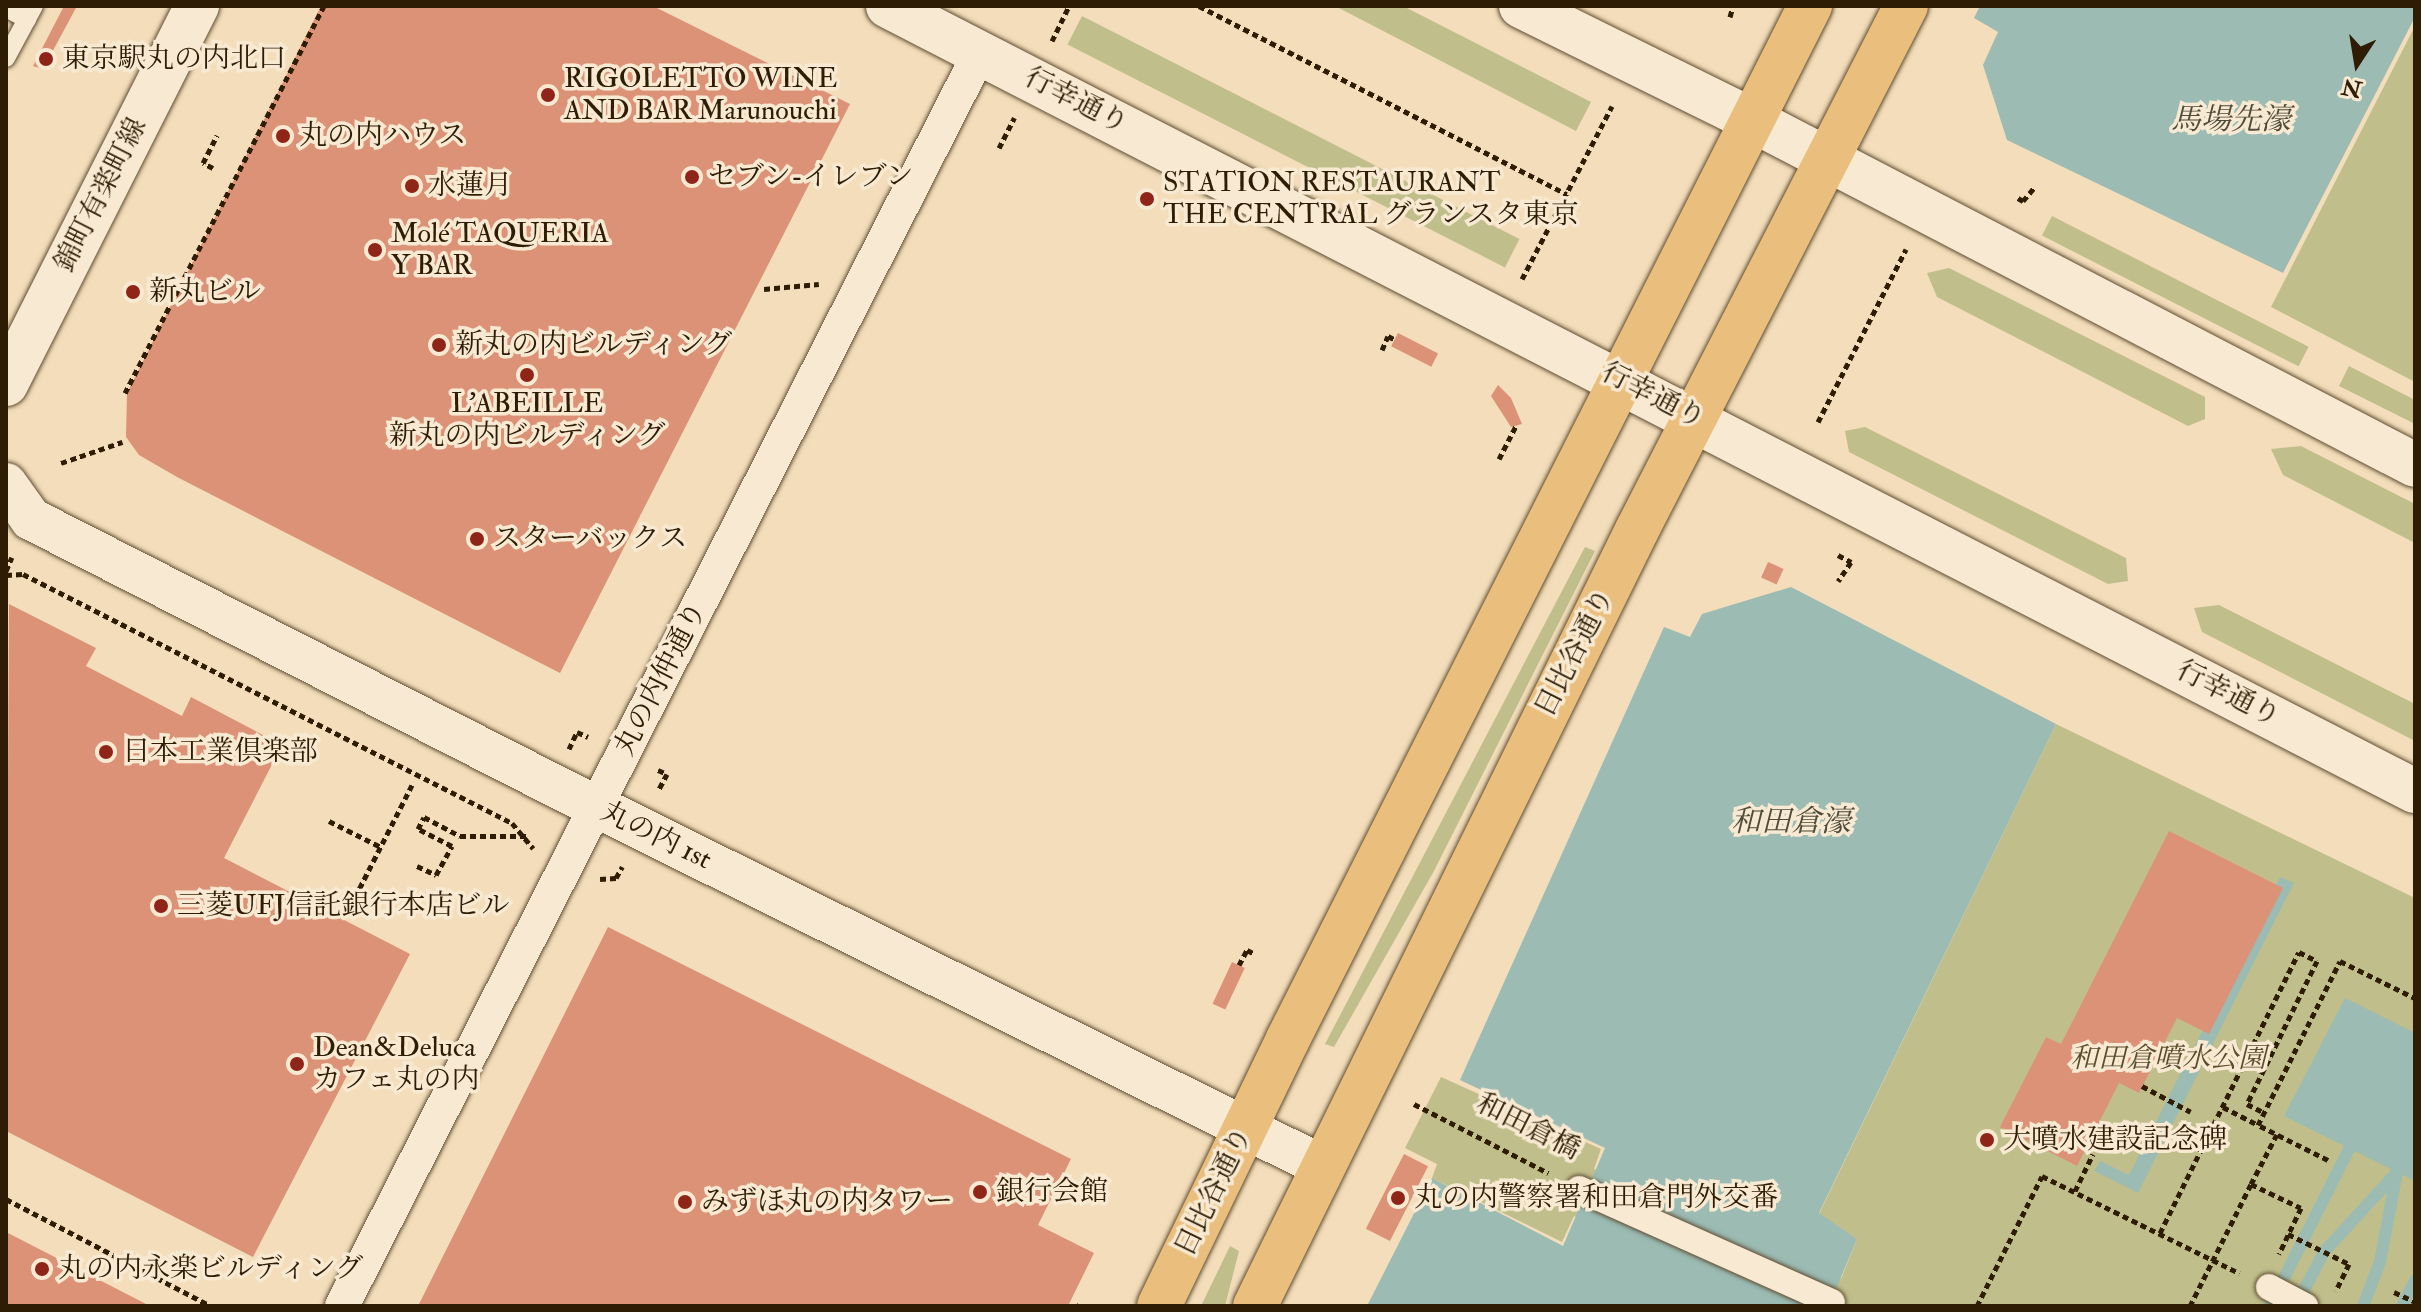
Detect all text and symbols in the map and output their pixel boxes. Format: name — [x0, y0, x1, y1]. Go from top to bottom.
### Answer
north arrow — [2317, 24, 2397, 104]
place label: 東京駅丸の内北口 — [62, 42, 286, 76]
marker: 東京駅丸の内北口 — [37, 50, 55, 68]
street label: 行幸通り — [1018, 61, 1134, 141]
place label: RIGOLETTO WINE AND BAR Marunouchi — [564, 62, 837, 128]
text: N — [2339, 72, 2365, 103]
marker: RIGOLETTO WINE AND BAR Marunouchi — [539, 86, 557, 104]
water label: 馬場先濠 — [2171, 102, 2291, 138]
street label: 錦町有楽町線 — [48, 113, 154, 277]
place label: 丸の内ハウス — [299, 119, 467, 153]
marker: 丸の内ハウス — [274, 127, 292, 145]
place label: セブン-イレブン — [708, 160, 916, 194]
place label: STATION RESTAURANT THE CENTRAL グランスタ東京 — [1163, 166, 1580, 232]
marker: セブン-イレブン — [683, 168, 701, 186]
place label: 水蓮月 — [428, 169, 512, 203]
marker: 水蓮月 — [403, 177, 421, 195]
marker: STATION RESTAURANT THE CENTRAL グランスタ東京 — [1138, 190, 1156, 208]
place label: Molé TAQUERIA Y BAR — [391, 217, 609, 283]
marker: Molé TAQUERIA Y BAR — [366, 241, 384, 259]
place label: 新丸ビル — [149, 275, 261, 309]
marker: 新丸ビル — [124, 283, 142, 301]
place label: 新丸の内ビルディング — [455, 328, 735, 362]
marker: 新丸の内ビルディング — [430, 336, 448, 354]
street label: 行幸通り — [1595, 356, 1711, 436]
marker: L'ABEILLE 新丸の内ビルディング — [518, 366, 536, 384]
place label: L'ABEILLE 新丸の内ビルディング — [387, 387, 667, 453]
place label: スターバックス — [493, 522, 689, 556]
marker: スターバックス — [468, 530, 486, 548]
street label: 日比谷通り — [1528, 583, 1622, 723]
street label: 丸の内仲通り — [608, 597, 714, 761]
street label: 行幸通り — [2170, 654, 2286, 734]
place label: 日本工業倶楽部 — [122, 735, 318, 769]
marker: 日本工業倶楽部 — [97, 743, 115, 761]
street label: 丸の内 1st — [595, 795, 717, 877]
water label: 和田倉濠 — [1731, 804, 1851, 840]
place label: 三菱UFJ信託銀行本店ビル — [177, 889, 509, 923]
marker: 三菱UFJ信託銀行本店ビル — [152, 897, 170, 915]
place label: Dean&Deluca カフェ丸の内 — [313, 1031, 481, 1097]
park label: 和田倉噴水公園 — [2070, 1042, 2266, 1076]
marker: Dean&Deluca カフェ丸の内 — [288, 1055, 306, 1073]
street label: 和田倉橋 — [1470, 1087, 1586, 1167]
street label: 日比谷通り — [1168, 1122, 1260, 1262]
place label: 大噴水建設記念碑 — [2003, 1123, 2227, 1157]
marker: 大噴水建設記念碑 — [1978, 1131, 1996, 1149]
place label: 銀行会館 — [996, 1175, 1108, 1209]
place label: 丸の内警察署和田倉門外交番 — [1414, 1181, 1778, 1215]
marker: 銀行会館 — [971, 1183, 989, 1201]
place label: みずほ丸の内タワー — [701, 1185, 953, 1219]
marker: 丸の内警察署和田倉門外交番 — [1389, 1189, 1407, 1207]
marker: みずほ丸の内タワー — [676, 1193, 694, 1211]
place label: 丸の内永楽ビルディング — [58, 1252, 366, 1286]
marker: 丸の内永楽ビルディング — [33, 1260, 51, 1278]

